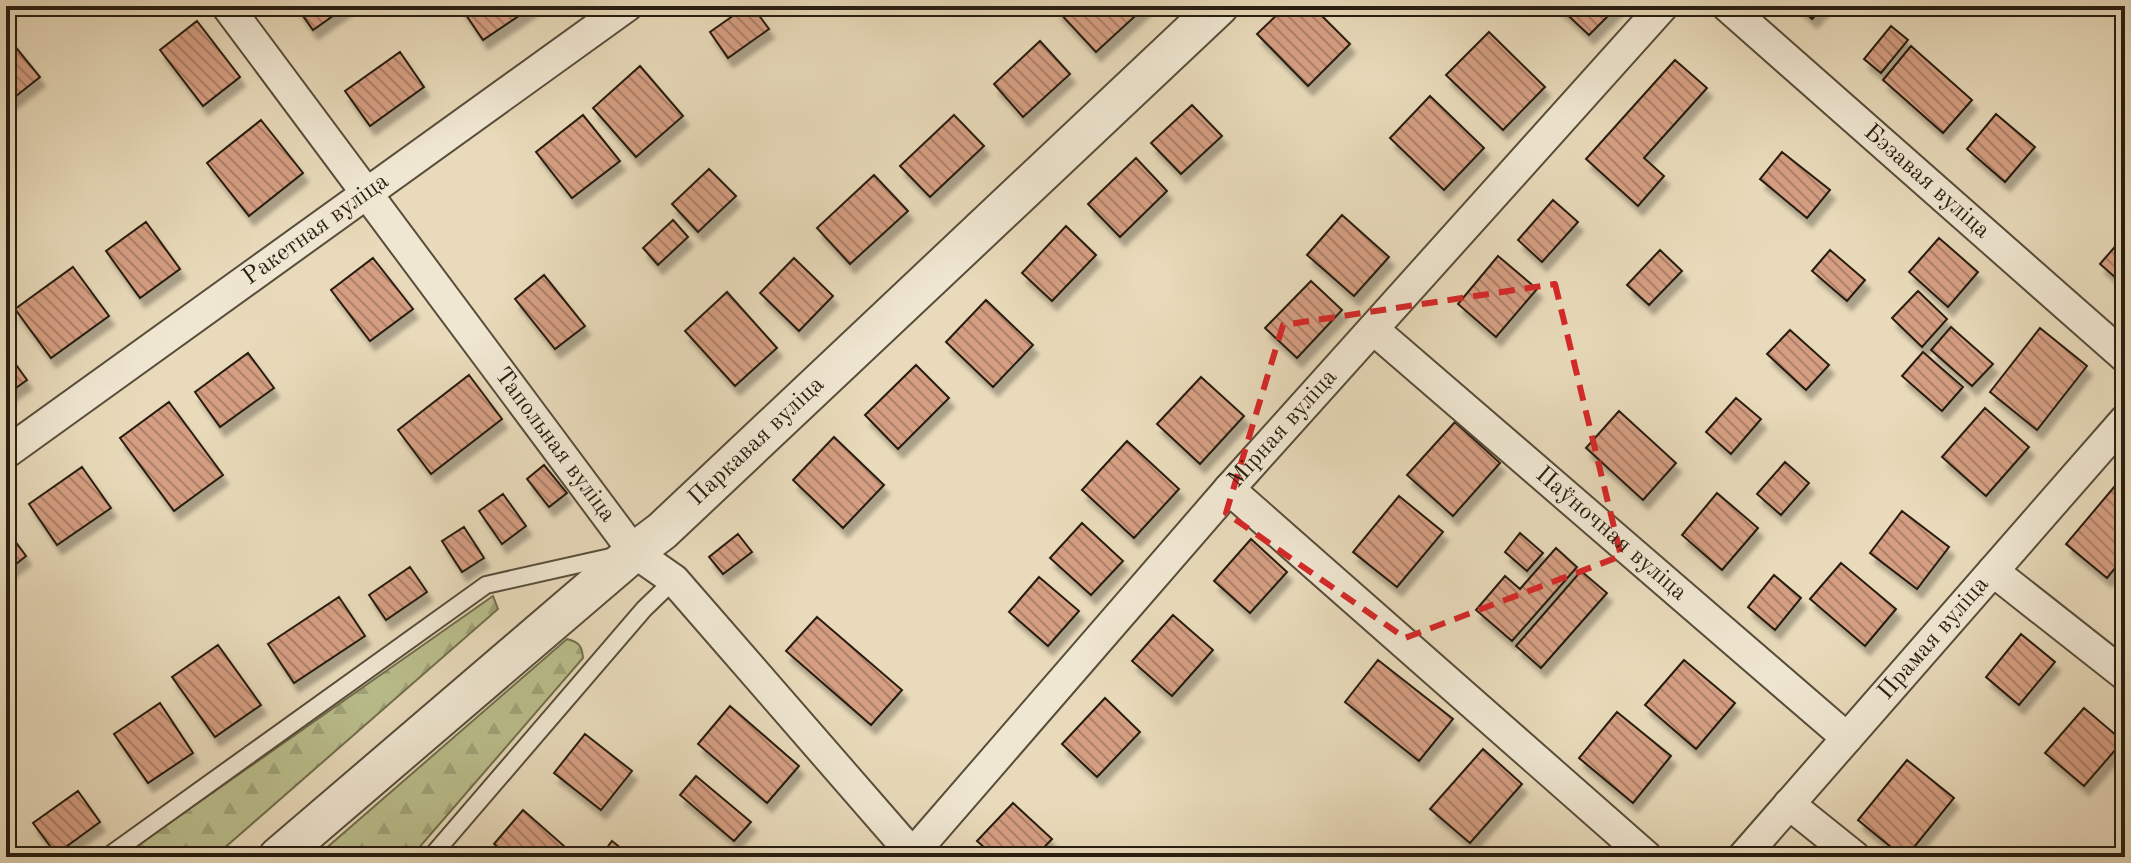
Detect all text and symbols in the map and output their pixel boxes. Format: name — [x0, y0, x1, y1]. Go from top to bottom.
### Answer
street label: Бэзавая вуліца — [1859, 120, 1994, 244]
street label: Ракетная вуліца — [239, 169, 394, 290]
street label: Тапольная вуліца — [489, 364, 620, 527]
street label: Мірная вуліца — [1224, 365, 1342, 492]
street label: Паркавая вуліца — [684, 372, 829, 511]
street label: Паўночная вуліца — [1530, 463, 1691, 606]
street label: Прамая вуліца — [1874, 572, 1994, 705]

